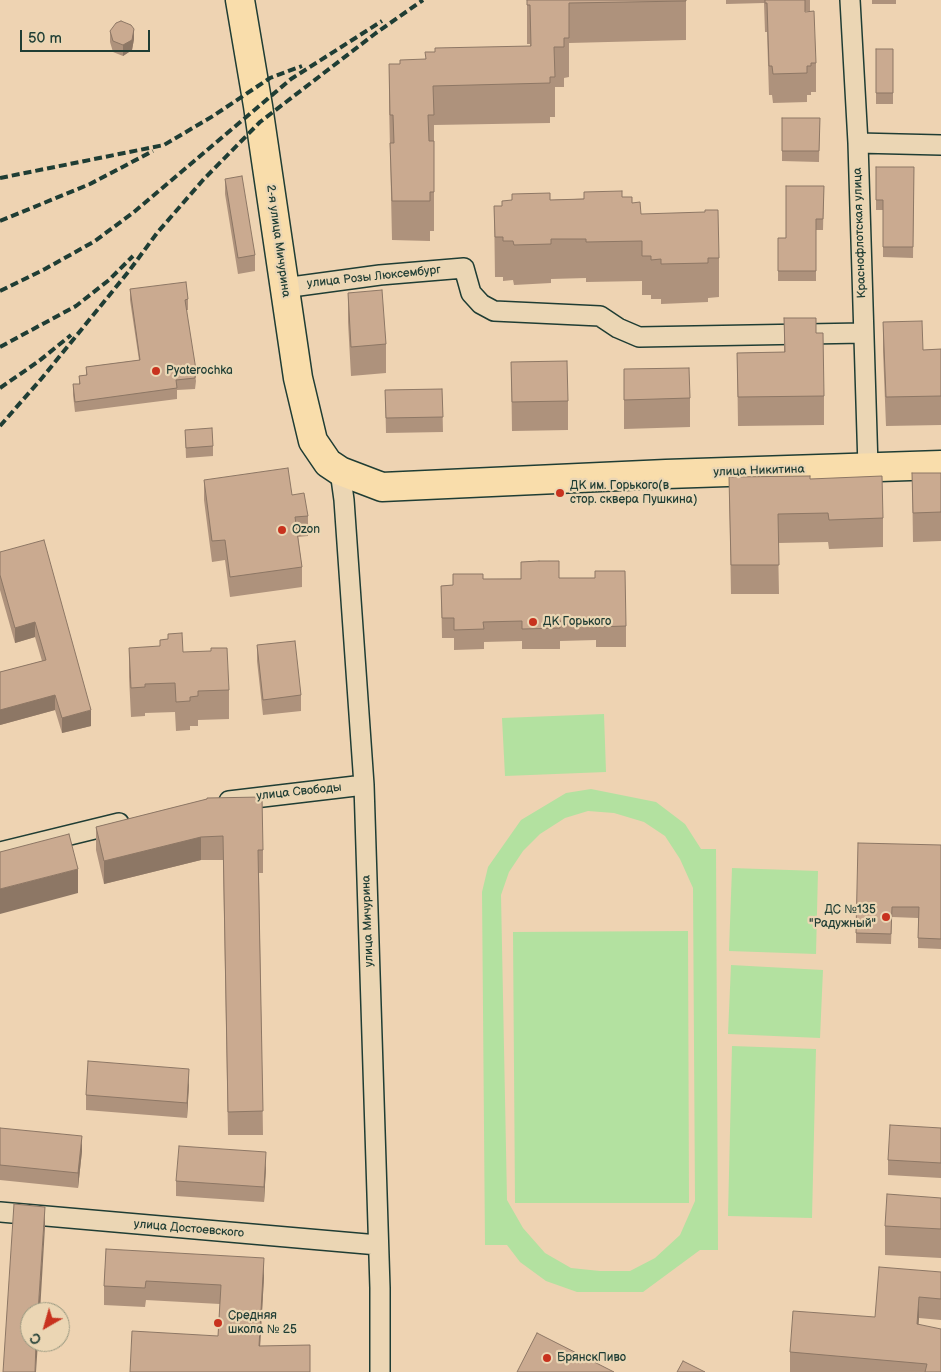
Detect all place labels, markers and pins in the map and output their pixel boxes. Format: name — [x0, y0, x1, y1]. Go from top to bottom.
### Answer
place label: Pyaterochka — [166, 364, 233, 378]
marker: Pyaterochka — [150, 365, 162, 377]
place label: ДК им. Горького(в стор. сквера Пушкина) — [570, 479, 697, 507]
marker: ДК им. Горького(в стор. сквера Пушкина) — [554, 487, 566, 499]
place label: Ozon — [292, 523, 320, 537]
marker: Ozon — [276, 524, 288, 536]
place label: ДК Горького — [543, 615, 611, 629]
marker: ДК Горького — [527, 616, 539, 628]
place label: ДС №135 "Радужный" — [809, 903, 876, 931]
marker: ДС №135 "Радужный" — [880, 911, 892, 923]
place label: Средняя школа № 25 — [228, 1309, 297, 1337]
marker: Средняя школа № 25 — [212, 1317, 224, 1329]
place label: БрянскПиво — [557, 1351, 626, 1365]
marker: БрянскПиво — [541, 1352, 553, 1364]

